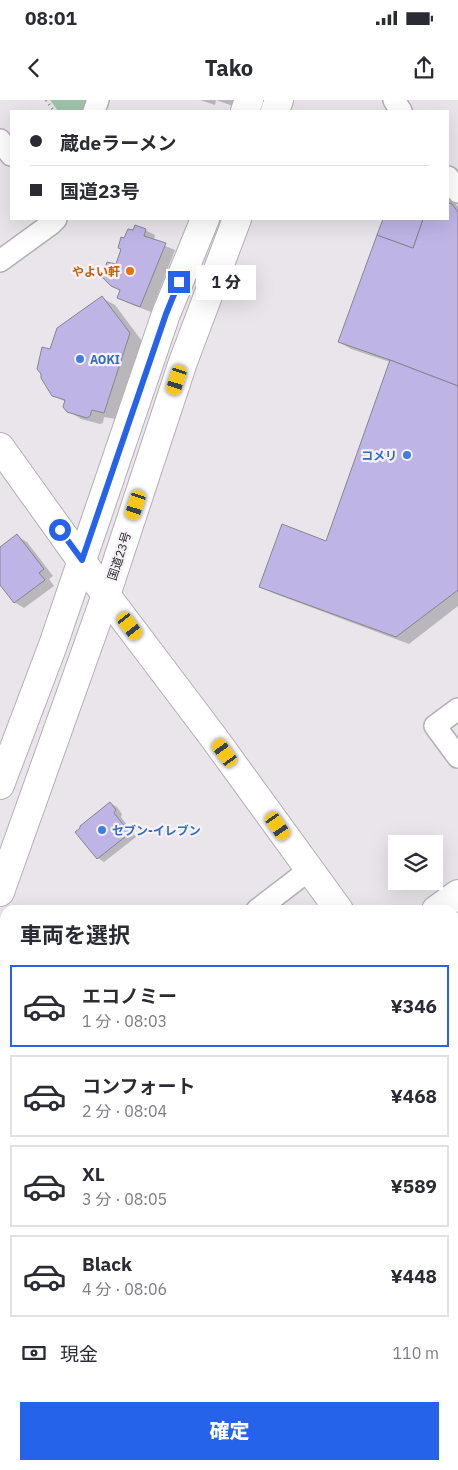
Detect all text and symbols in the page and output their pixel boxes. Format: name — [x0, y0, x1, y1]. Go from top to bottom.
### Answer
text: 08:01 — [25, 6, 77, 30]
text: Tako — [205, 53, 253, 82]
icon: back — [20, 54, 48, 82]
icon: share — [410, 54, 438, 82]
text: 蔵deラーメン — [60, 131, 176, 155]
text: 国道23号 — [60, 179, 140, 203]
place label: やよい軒 — [72, 264, 120, 279]
callout: 1 分 — [196, 264, 256, 300]
marker: やよい軒 — [124, 265, 136, 277]
route end — [168, 271, 190, 293]
text: 1 分 — [211, 272, 241, 292]
place label: AOKI — [90, 352, 120, 367]
marker: AOKI — [74, 353, 86, 365]
car — [165, 363, 188, 397]
place label: コメリ — [361, 448, 397, 463]
marker: コメリ — [401, 449, 413, 461]
car — [124, 488, 147, 522]
route start — [49, 519, 71, 541]
street label: 国道23号 — [104, 530, 134, 582]
car — [114, 610, 145, 642]
car — [210, 736, 239, 770]
car — [263, 809, 292, 843]
place label: セブン-イレブン — [112, 823, 201, 838]
marker: セブン-イレブン — [96, 824, 108, 836]
map controls — [388, 835, 443, 890]
button: layers — [388, 835, 443, 890]
text: 車両を選択 — [20, 920, 130, 949]
icon: car — [22, 984, 67, 1029]
text: エコノミー — [82, 984, 177, 1008]
text: ¥346 — [390, 994, 437, 1018]
text: 1 分 · 08:03 — [82, 1011, 167, 1031]
icon: car — [22, 1074, 67, 1119]
text: コンフォート — [82, 1074, 195, 1098]
text: ¥468 — [390, 1084, 437, 1108]
text: 2 分 · 08:04 — [82, 1101, 167, 1121]
text: XL — [82, 1162, 105, 1186]
icon: car — [22, 1164, 67, 1209]
text: ¥589 — [390, 1174, 437, 1198]
text: 3 分 · 08:05 — [82, 1189, 167, 1209]
text: Black — [82, 1252, 132, 1276]
icon: car — [22, 1254, 67, 1299]
text: ¥448 — [390, 1264, 437, 1288]
text: 4 分 · 08:06 — [82, 1279, 167, 1299]
icon: cash — [20, 1339, 48, 1367]
text: 現金 — [60, 1342, 98, 1366]
text: 110 m — [392, 1343, 439, 1363]
button: 確定 — [20, 1402, 439, 1460]

